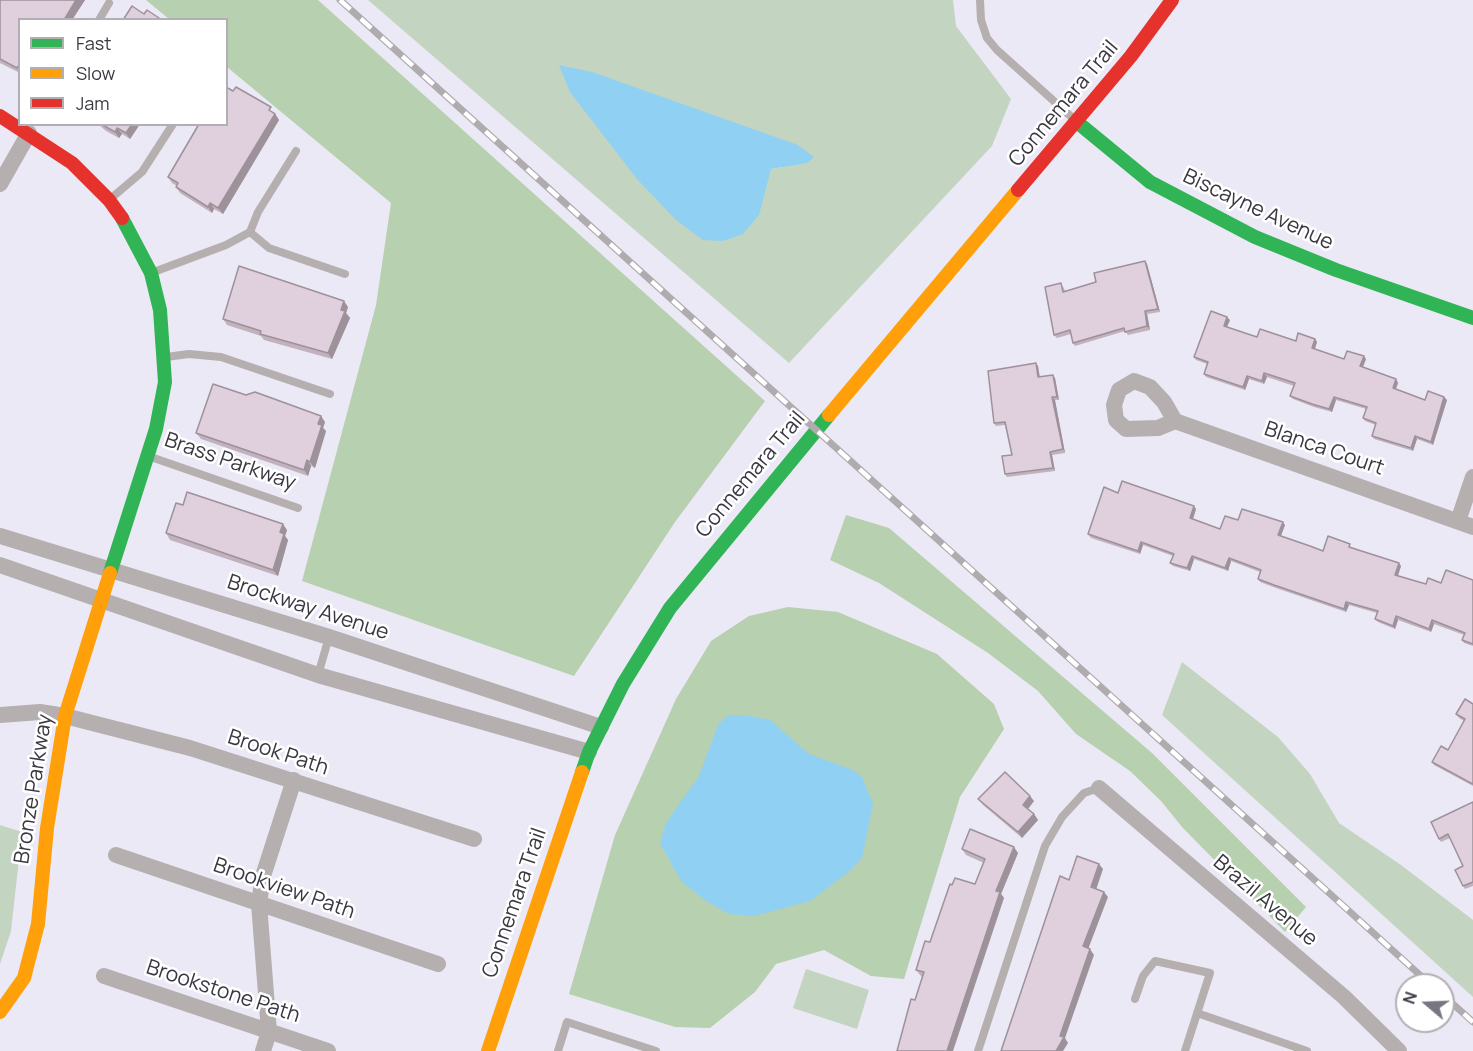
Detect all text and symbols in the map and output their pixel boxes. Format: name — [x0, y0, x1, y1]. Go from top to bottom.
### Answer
legend — [18, 18, 228, 126]
text: Fast — [76, 31, 111, 55]
street label: Connemara Trail — [1004, 36, 1124, 172]
text: Slow — [76, 61, 115, 85]
text: Jam — [76, 91, 110, 115]
street label: Biscayne Avenue — [1179, 164, 1337, 256]
street label: Connemara Trail — [691, 407, 811, 543]
street label: Blanca Court — [1261, 417, 1387, 481]
street label: Brass Parkway — [161, 428, 299, 496]
street label: Brockway Avenue — [224, 570, 392, 646]
street label: Bronze Parkway — [10, 712, 58, 866]
street label: Brook Path — [224, 725, 332, 781]
street label: Connemara Trail — [478, 825, 552, 981]
street label: Brazil Avenue — [1208, 850, 1322, 952]
street label: Brookview Path — [210, 853, 358, 925]
street label: Brookstone Path — [143, 955, 303, 1029]
north arrow — [1395, 973, 1455, 1033]
text: N — [1398, 989, 1422, 1007]

